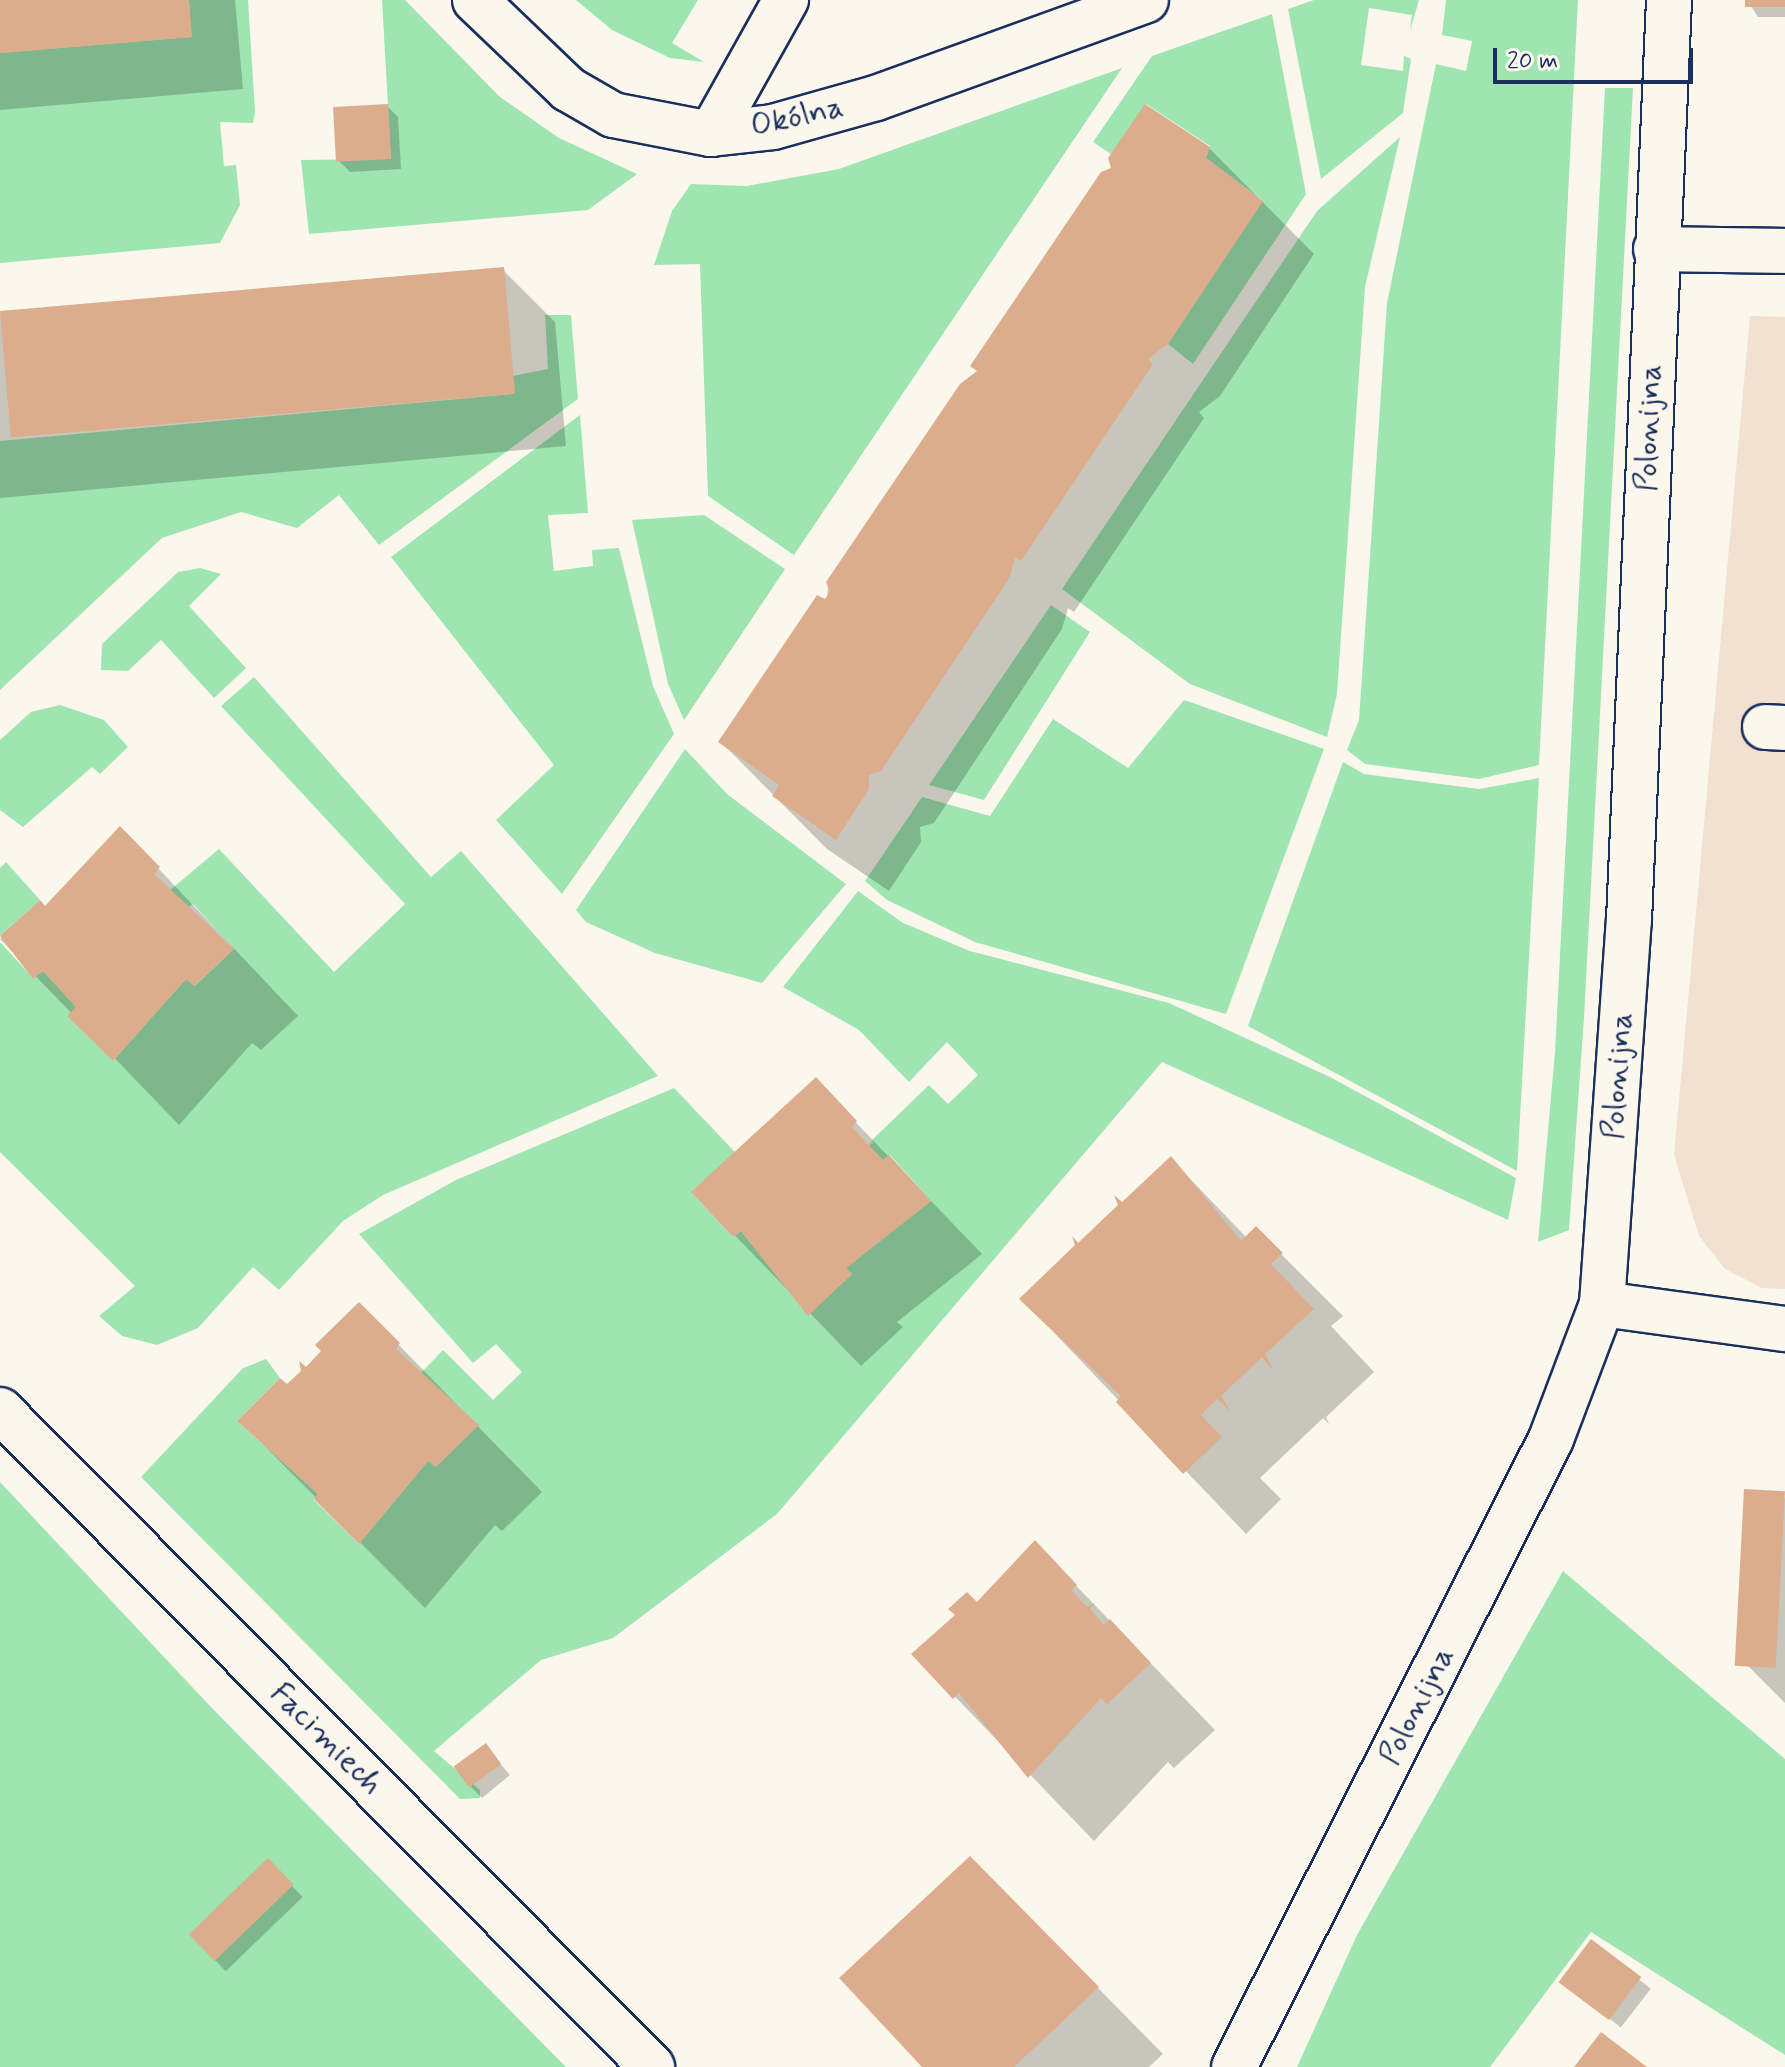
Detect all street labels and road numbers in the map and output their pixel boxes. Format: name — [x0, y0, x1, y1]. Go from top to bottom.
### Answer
street label: Okólna — [747, 88, 847, 146]
street label: Polonijna — [1628, 364, 1670, 492]
street label: Polonijna — [1594, 1011, 1642, 1141]
street label: Polonijna — [1371, 1640, 1463, 1772]
street label: Facimiech — [262, 1675, 390, 1803]

